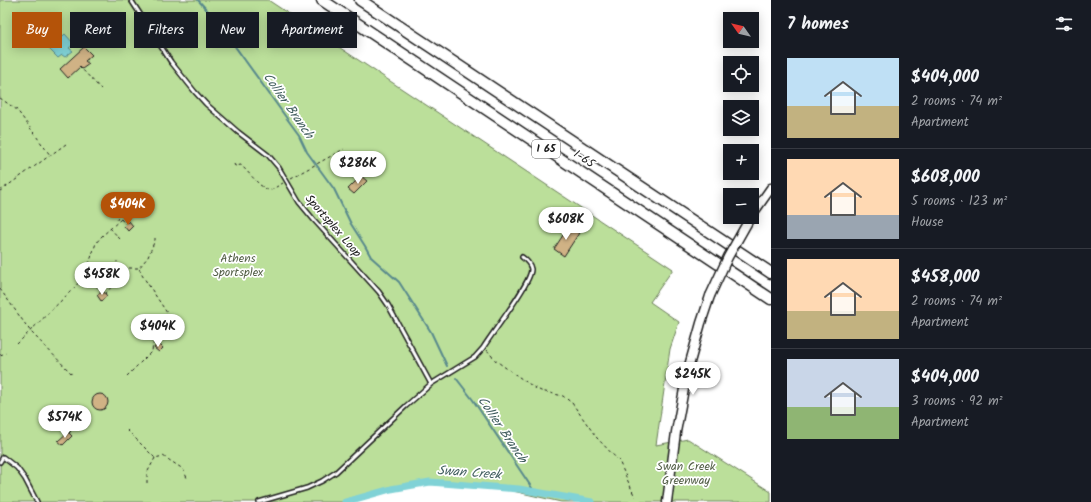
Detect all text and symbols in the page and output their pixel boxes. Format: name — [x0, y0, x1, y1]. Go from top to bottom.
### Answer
text: 7 homes — [787, 11, 849, 38]
chip: Buy — [12, 12, 62, 48]
chip: Rent — [70, 12, 126, 48]
chip: Filters — [134, 12, 198, 48]
chip: New — [206, 12, 259, 48]
chip: Apartment — [267, 12, 357, 48]
north arrow — [723, 12, 759, 48]
map controls — [723, 12, 759, 224]
icon: filters — [1053, 13, 1075, 35]
button: locate — [723, 56, 759, 92]
text: $404,000 — [911, 64, 979, 91]
water label: Collier Branch — [257, 68, 319, 144]
icon: home — [819, 74, 867, 122]
text: 2 rooms · 74 m² — [911, 91, 1002, 112]
button: layers — [723, 100, 759, 136]
text: Apartment — [911, 112, 969, 133]
road number: I 65 — [532, 140, 560, 158]
button: + — [723, 144, 759, 180]
street label: I-65 — [569, 145, 600, 174]
pin: $286K — [330, 151, 386, 185]
text: $286K — [339, 153, 377, 174]
text: $608,000 — [911, 164, 980, 191]
icon: home — [819, 175, 867, 223]
button: − — [723, 188, 759, 224]
street label: Sportsplex Loop — [300, 190, 366, 262]
text: 5 rooms · 123 m² — [911, 191, 1007, 212]
pin: $404K — [100, 192, 156, 226]
text: $404K — [110, 194, 146, 215]
pin: $608K — [538, 207, 594, 241]
text: $608K — [548, 209, 584, 230]
text: House — [911, 212, 943, 233]
park label: Athens Sportsplex — [213, 249, 264, 282]
pin: $458K — [74, 262, 130, 296]
text: $458K — [84, 264, 120, 285]
text: $458,000 — [911, 264, 980, 291]
icon: home — [819, 275, 867, 323]
text: 2 rooms · 74 m² — [911, 291, 1002, 312]
text: Apartment — [911, 312, 969, 333]
pin: $404K — [130, 314, 186, 348]
text: $404K — [140, 316, 176, 337]
pin: $245K — [665, 362, 721, 396]
text: $245K — [675, 364, 711, 385]
text: $404,000 — [911, 364, 979, 391]
icon: home — [819, 375, 867, 423]
text: 3 rooms · 92 m² — [911, 391, 1003, 412]
water label: Collier Branch — [472, 392, 533, 469]
pin: $574K — [37, 405, 93, 439]
text: $574K — [47, 407, 83, 428]
text: Apartment — [911, 412, 969, 433]
park label: Swan Creek Greenway — [657, 457, 716, 490]
water label: Swan Creek — [436, 460, 503, 486]

